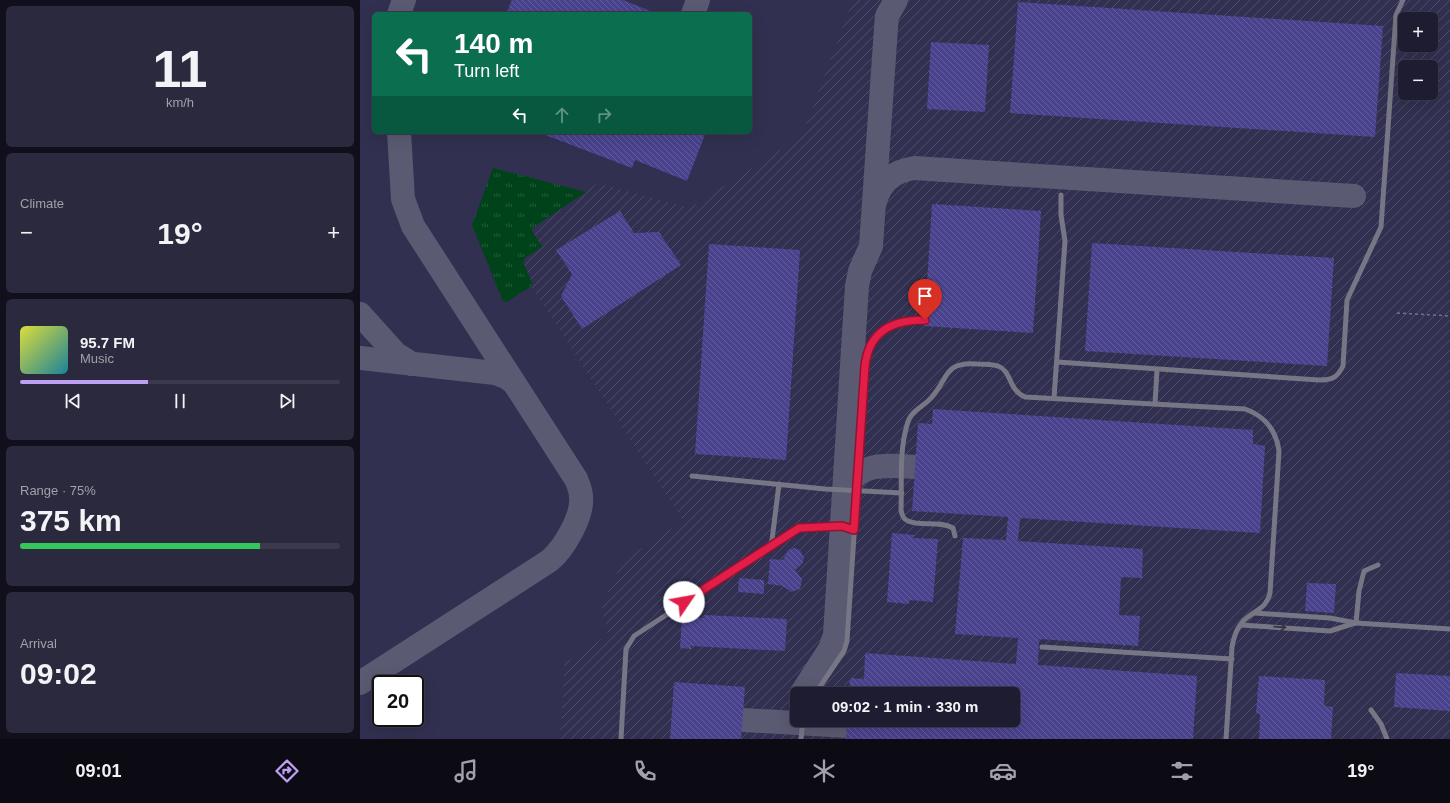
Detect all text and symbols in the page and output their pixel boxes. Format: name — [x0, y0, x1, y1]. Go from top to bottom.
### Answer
map controls — [1398, 12, 1438, 100]
button: + — [1398, 12, 1438, 52]
icon: left — [388, 28, 440, 80]
text: 140 m — [454, 28, 533, 59]
text: 11 — [153, 40, 207, 98]
button: − — [1398, 60, 1438, 100]
text: Turn left — [454, 61, 519, 81]
text: km/h — [166, 95, 194, 110]
icon: left — [509, 104, 531, 126]
icon: ahead — [551, 104, 573, 126]
icon: right — [593, 104, 615, 126]
text: Climate — [20, 196, 64, 211]
text: 19° — [157, 217, 203, 250]
text: − — [20, 220, 33, 245]
text: + — [327, 220, 340, 245]
pin — [908, 279, 942, 320]
icon: arrive — [914, 285, 936, 307]
text: 95.7 FM — [80, 334, 135, 351]
text: Music — [80, 351, 114, 366]
icon: previous — [62, 390, 84, 412]
icon: pause — [169, 390, 191, 412]
icon: next — [276, 390, 298, 412]
text: Range · 75% — [20, 483, 96, 498]
text: 375 km — [20, 504, 122, 537]
position arrow — [663, 581, 705, 623]
one-way arrow — [1273, 624, 1286, 631]
text: Arrival — [20, 636, 57, 651]
text: 09:02 — [20, 657, 97, 690]
speed limit sign: 20 — [372, 675, 424, 727]
text: 09:02 · 1 min · 330 m — [832, 698, 978, 715]
icon: directions — [273, 757, 301, 785]
icon: music — [452, 757, 480, 785]
icon: phone — [631, 757, 659, 785]
icon: climate — [810, 757, 838, 785]
icon: car — [989, 757, 1017, 785]
icon: filters — [1168, 757, 1196, 785]
text: 09:01 — [76, 761, 122, 781]
text: 19° — [1347, 761, 1374, 781]

